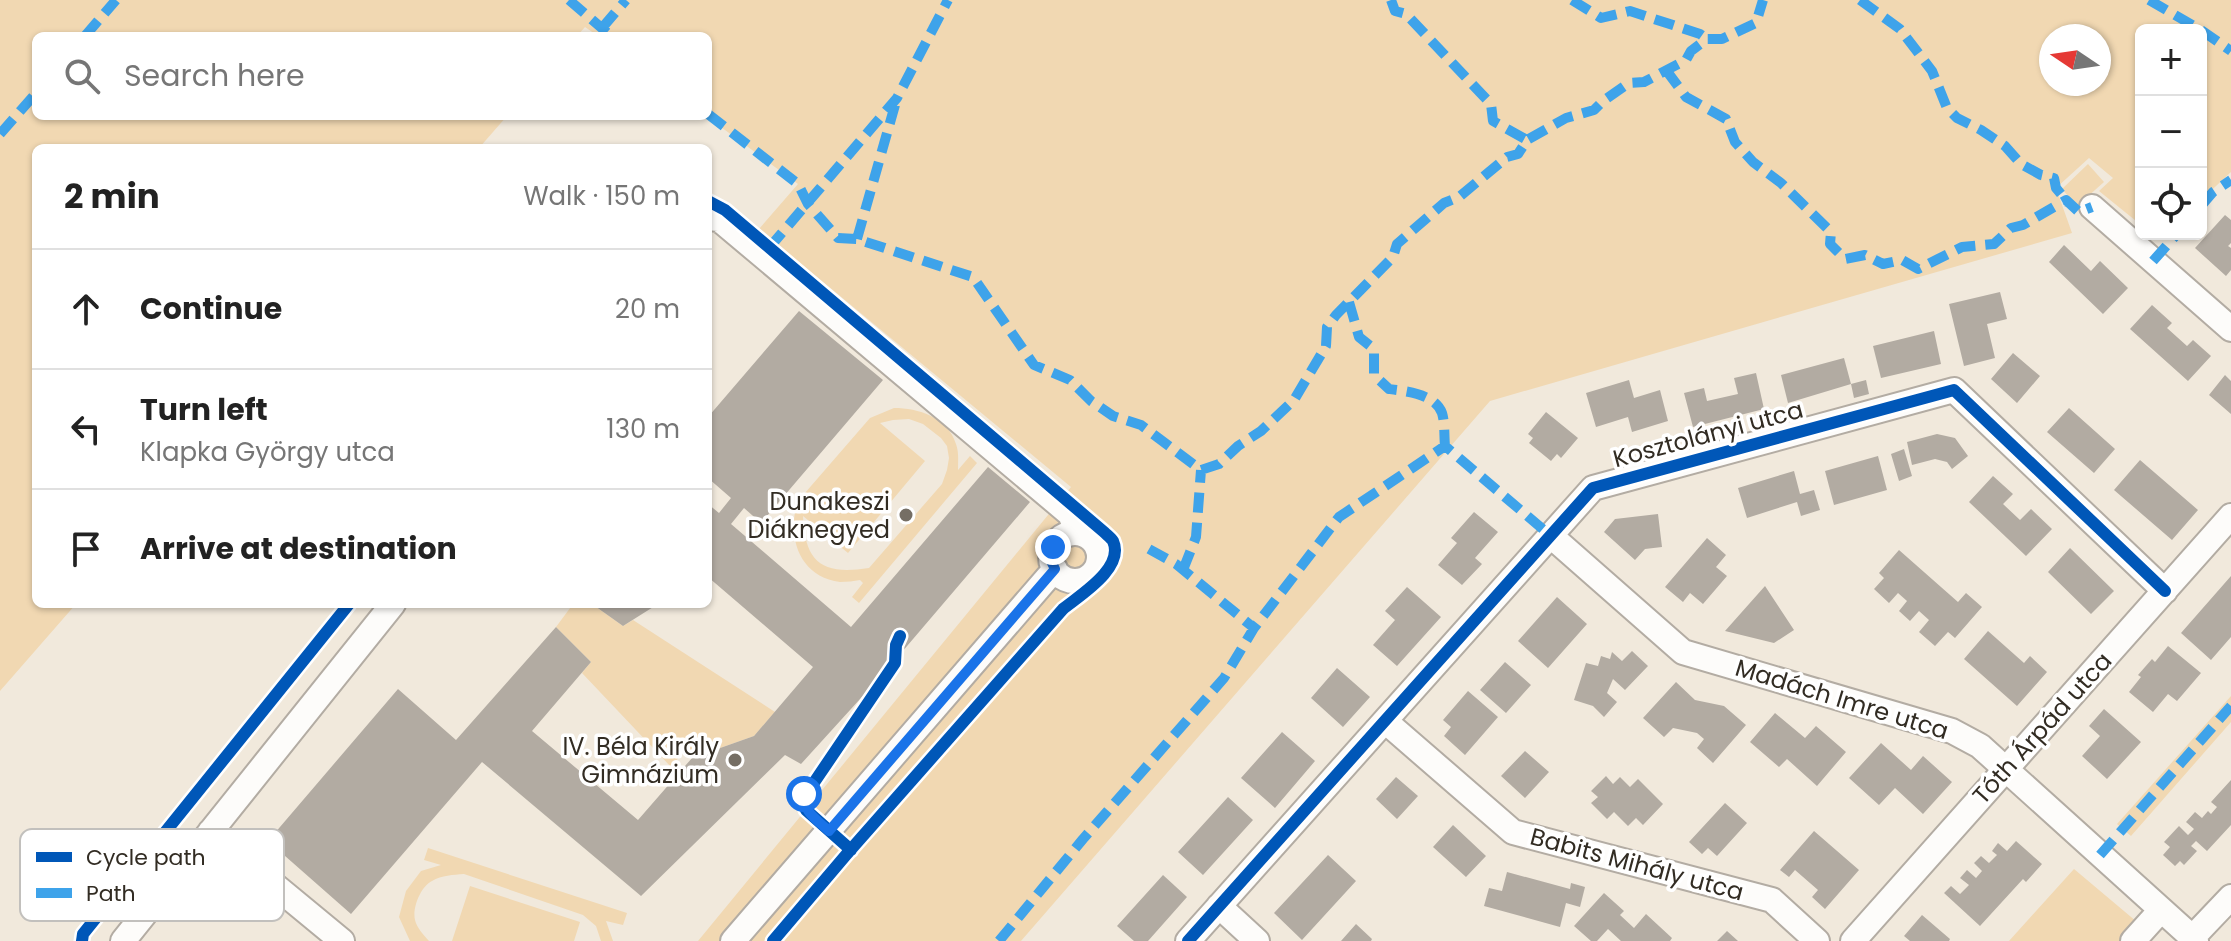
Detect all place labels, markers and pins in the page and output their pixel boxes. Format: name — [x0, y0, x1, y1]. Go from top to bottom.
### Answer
place label: Dunakeszi Diáknegyed — [747, 485, 890, 546]
marker: Dunakeszi Diáknegyed — [897, 506, 915, 524]
place label: IV. Béla Király Gimnázium — [562, 730, 719, 791]
marker: IV. Béla Király Gimnázium — [726, 751, 744, 769]

